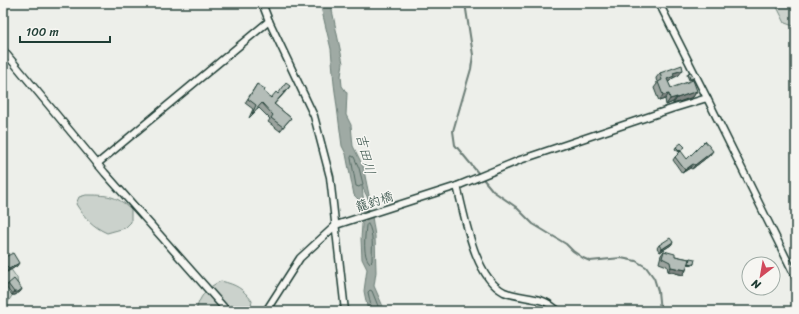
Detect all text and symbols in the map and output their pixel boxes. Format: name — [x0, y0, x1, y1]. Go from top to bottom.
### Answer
scale bar — [20, 18, 110, 44]
text: 100 m — [26, 21, 59, 43]
water label: 吉田川 — [348, 131, 383, 178]
street label: 籠釣橋 — [352, 185, 396, 218]
north arrow — [741, 256, 781, 296]
text: N — [748, 274, 765, 295]

